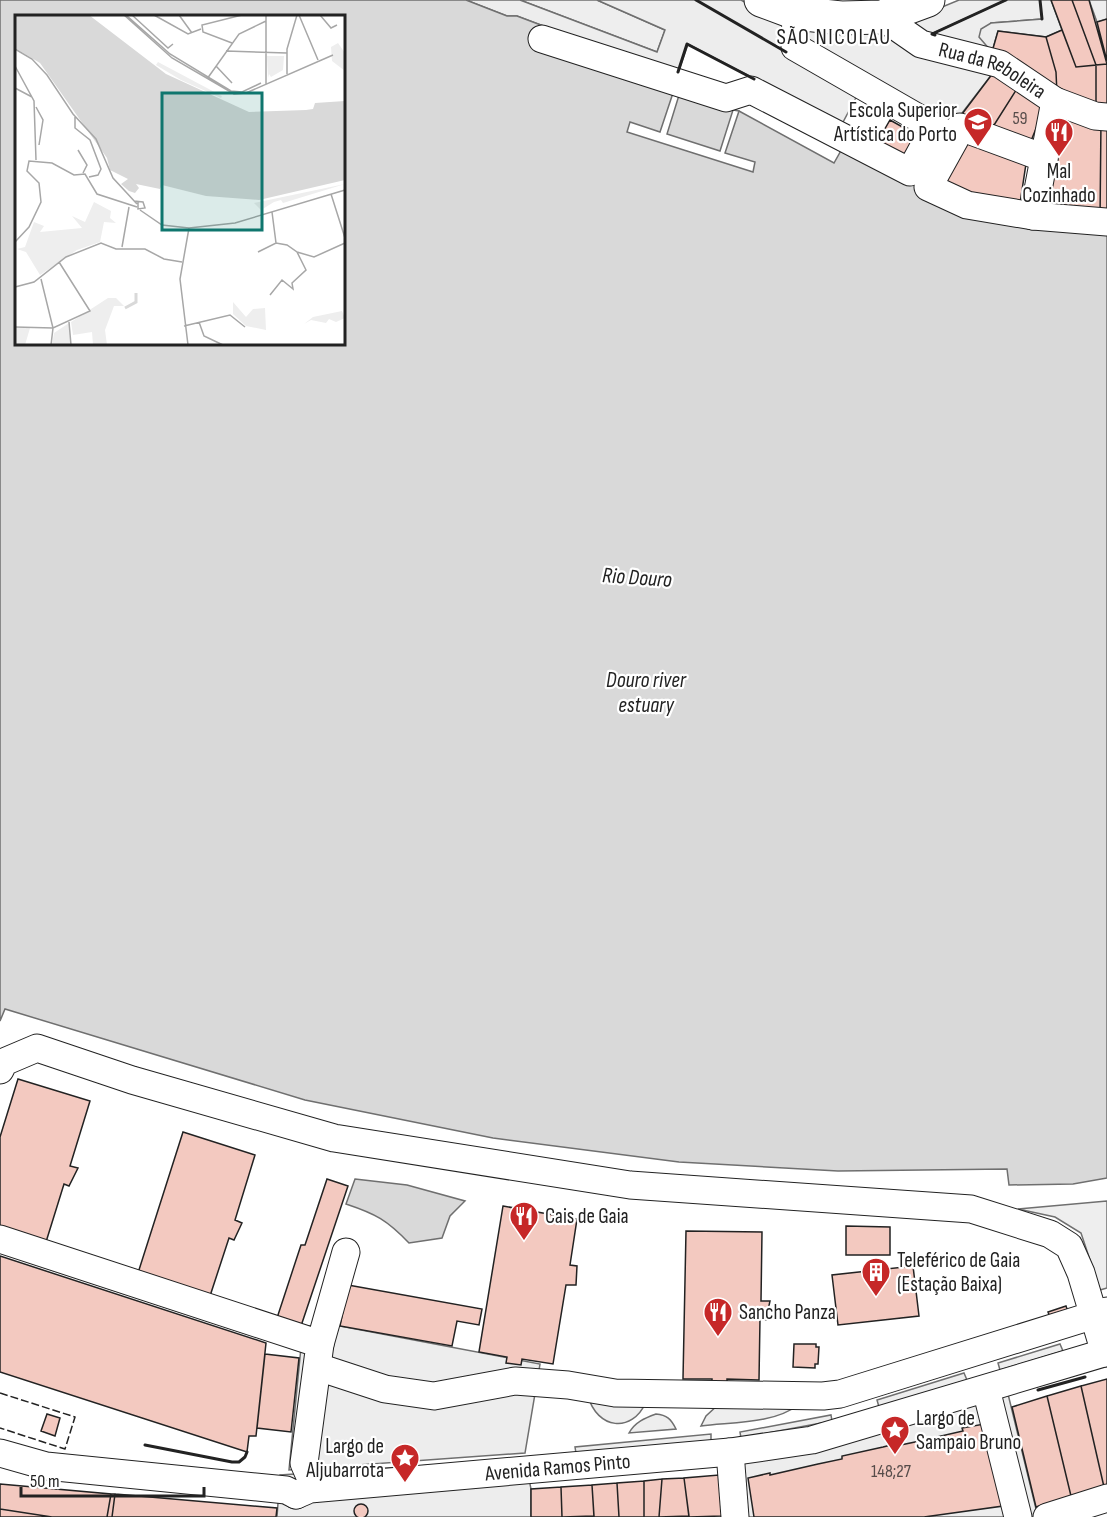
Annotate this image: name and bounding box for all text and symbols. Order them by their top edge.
inset map [15,15,345,345]
district label: SÃO NICOLAU [776,24,892,51]
street label: Rua da Reboleira [936,36,1051,104]
place label: Escola Superior Artística do Porto [833,98,957,147]
school or university icon: Escola Superior Artística do Porto [962,106,994,148]
house number: 59 [1012,108,1028,129]
restaurant icon: Mal Cozinhado [1043,116,1075,158]
place label: Mal Cozinhado [1022,159,1096,208]
water label: Rio Douro [601,562,673,594]
water label: Douro river estuary [606,667,687,719]
restaurant icon: Cais de Gaia [508,1200,540,1242]
place label: Cais de Gaia [545,1204,629,1229]
place label: Teleférico de Gaia (Estação Baixa) [897,1248,1020,1297]
building icon: Teleférico de Gaia (Estação Baixa) [860,1256,892,1298]
restaurant icon: Sancho Panza [702,1296,734,1338]
place label: Sancho Panza [739,1300,836,1325]
place label: Largo de Sampaio Bruno [916,1406,1021,1455]
place icon: Largo de Sampaio Bruno [879,1414,911,1456]
place label: Largo de Aljubarrota [305,1434,384,1483]
place icon: Largo de Aljubarrota [389,1442,421,1484]
street label: Avenida Ramos Pinto [483,1448,632,1486]
scale bar [21,1460,204,1498]
house number: 148;27 [871,1461,912,1482]
text: 50 m [30,1471,60,1492]

